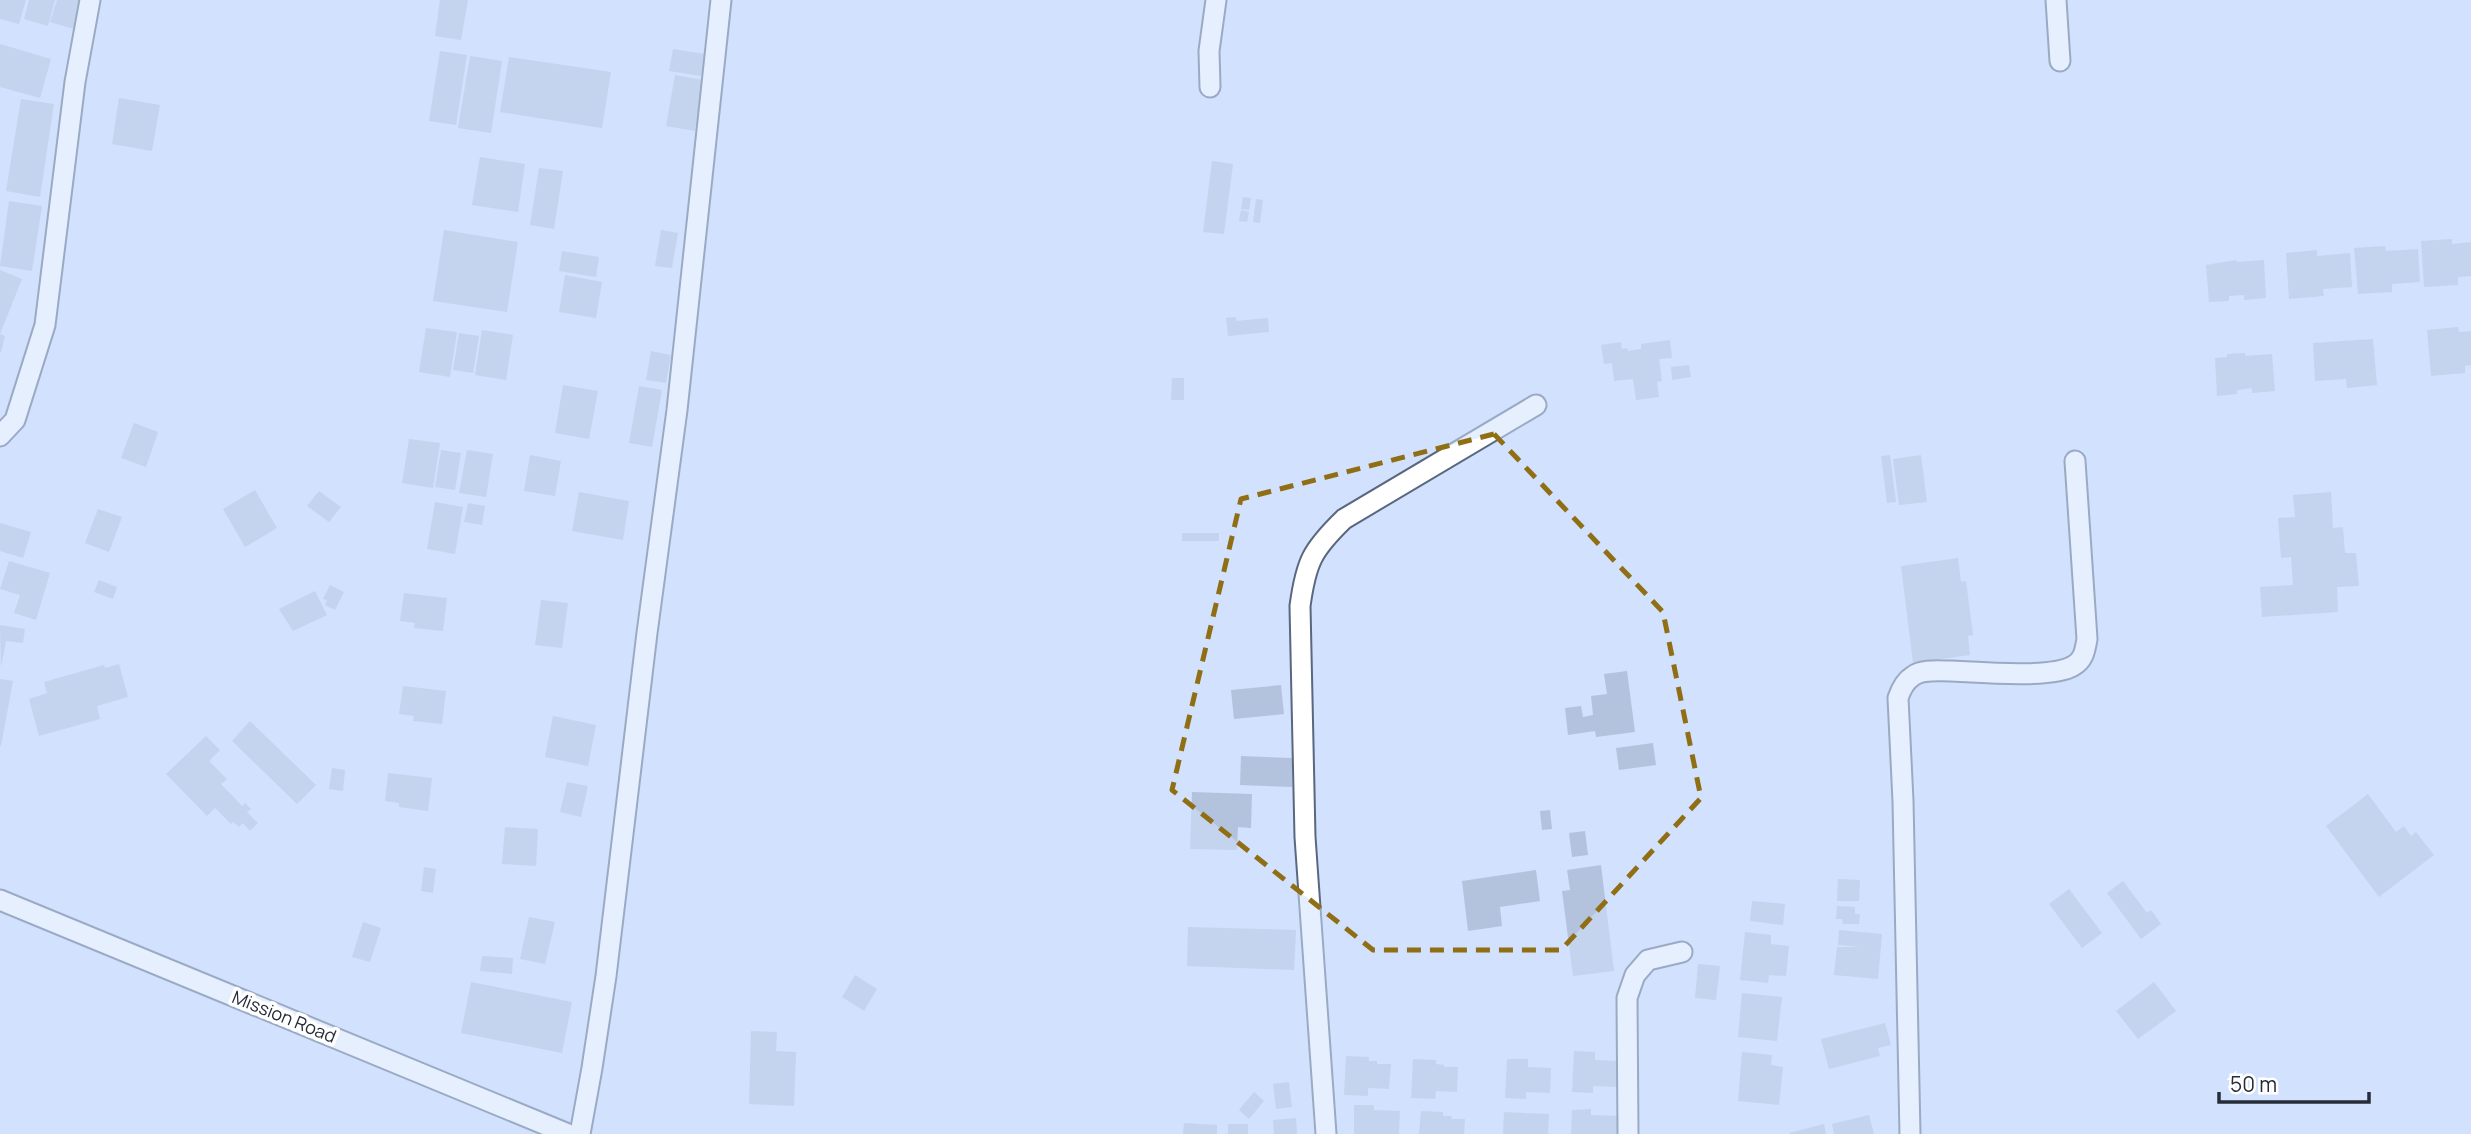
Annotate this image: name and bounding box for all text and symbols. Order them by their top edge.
street label: Mission Road [229,984,340,1048]
scale bar [2219,1060,2370,1104]
text: 50 m [2230,1070,2277,1098]

